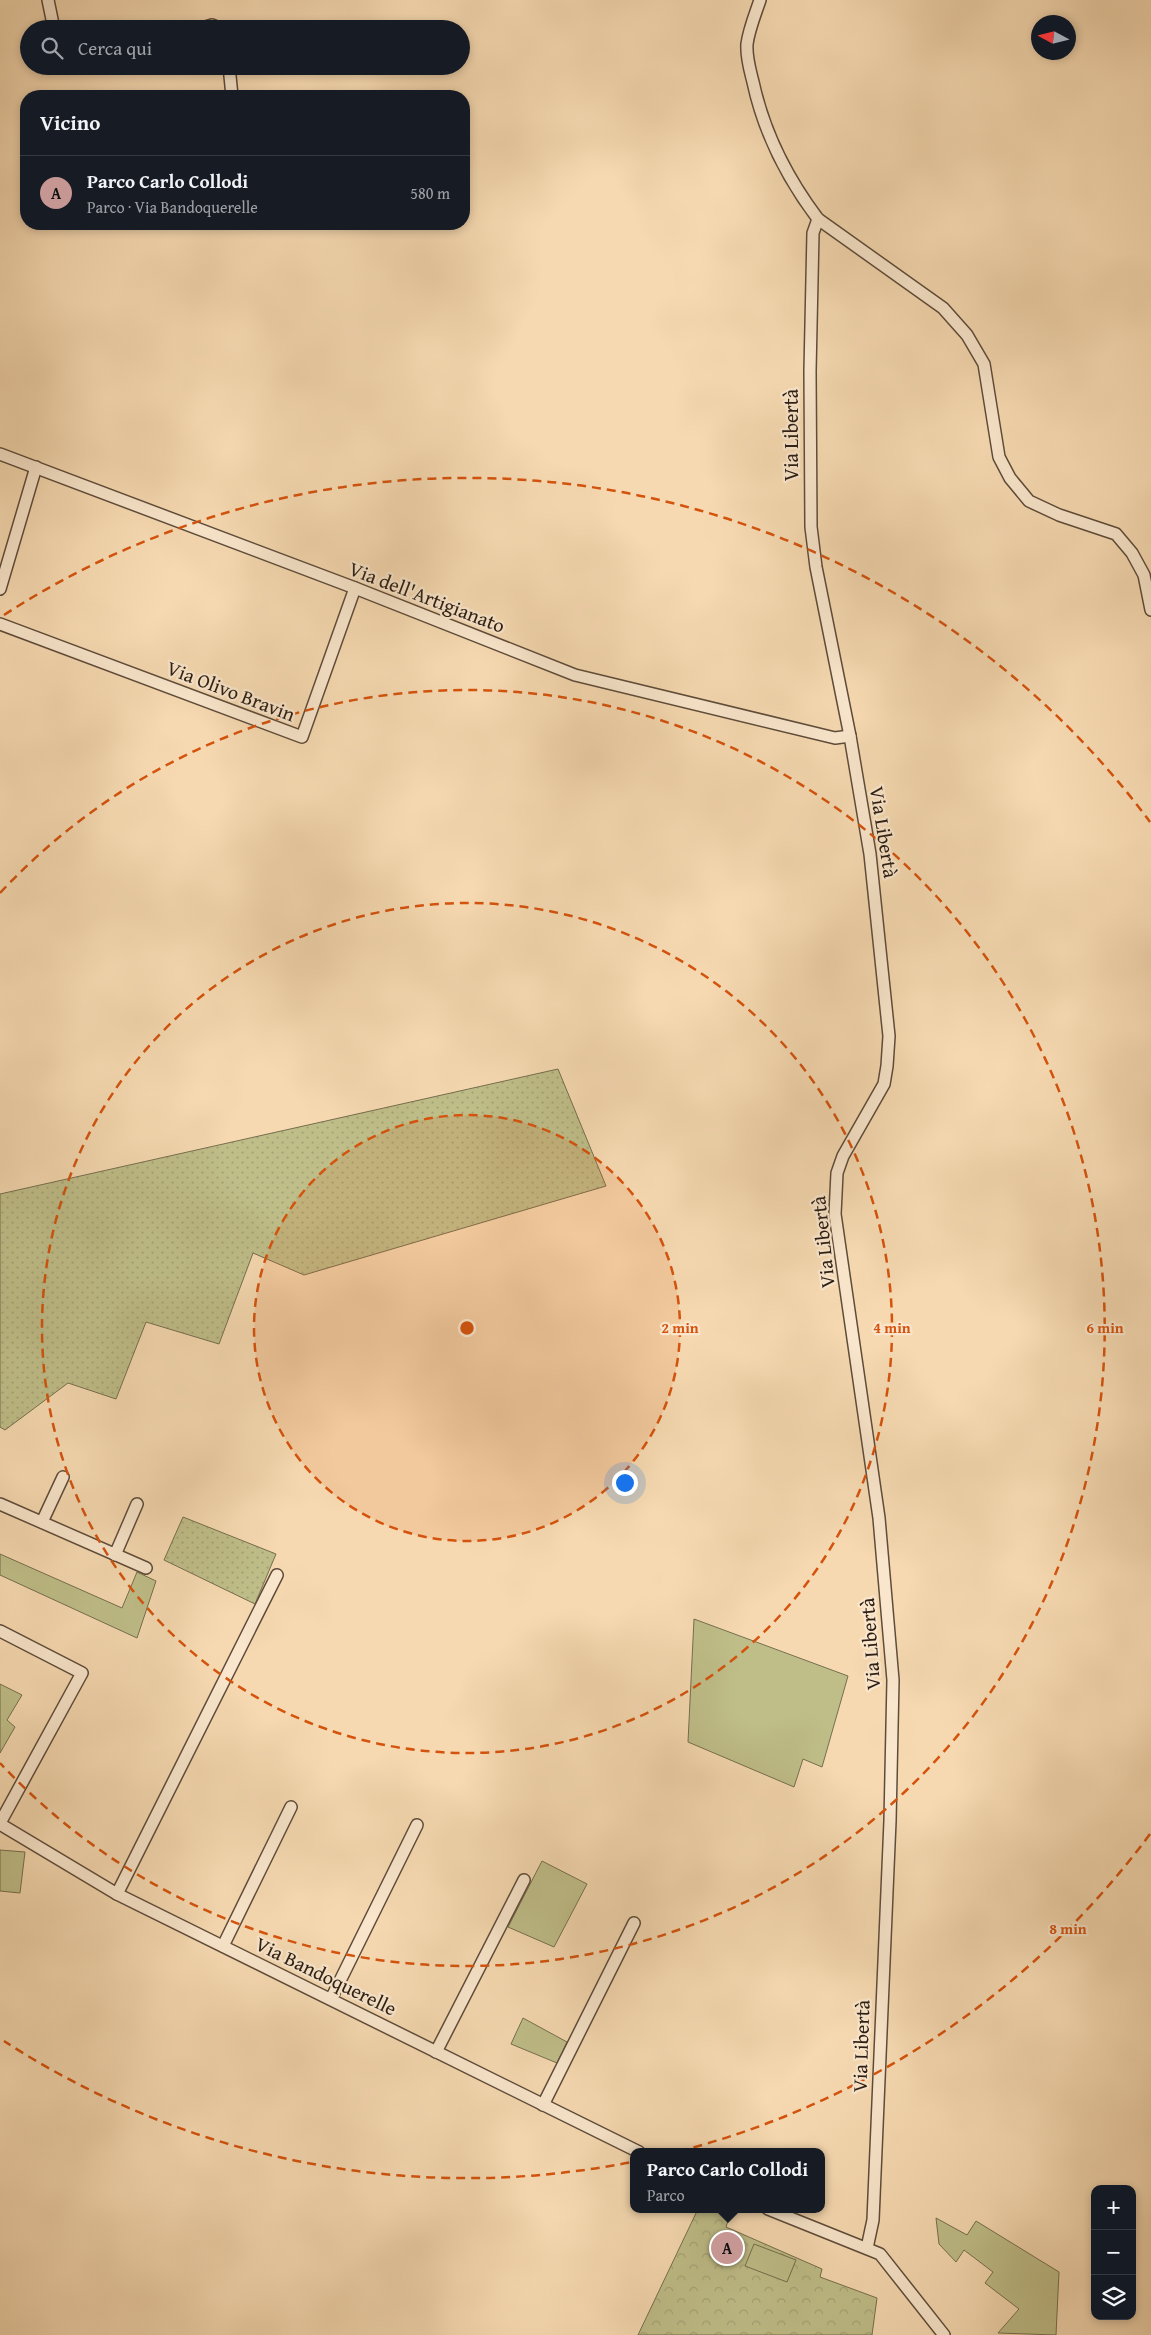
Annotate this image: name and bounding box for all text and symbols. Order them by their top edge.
north arrow [1031,15,1076,60]
search box [20,20,470,75]
icon: search [38,34,66,62]
text: Cerca qui [78,34,152,62]
text: Vicino [40,107,100,138]
text: Parco Carlo Collodi [87,167,248,195]
text: A [51,181,61,205]
text: 580 m [410,181,450,205]
text: Parco · Via Bandoquerelle [87,195,258,219]
street label: Via Libertà [776,388,805,481]
street label: Via dell'Artigianato [345,553,509,640]
street label: Via Olivo Bravin [163,653,300,728]
street label: Via Libertà [863,784,906,880]
street label: Via Libertà [803,1194,842,1290]
text: 2 min [661,1317,699,1338]
text: 4 min [873,1317,911,1338]
text: 6 min [1086,1317,1124,1338]
centre of rings [458,1319,476,1337]
your location [612,1470,638,1496]
street label: Via Libertà [852,1596,887,1691]
text: 8 min [1049,1918,1087,1939]
street label: Via Bandoquerelle [251,1929,402,2022]
street label: Via Libertà [844,1999,877,2093]
popup [630,2148,825,2213]
text: Parco Carlo Collodi [647,2155,808,2183]
text: Parco [647,2183,685,2207]
map controls [1091,2185,1136,2320]
button: + [1091,2185,1136,2230]
pin: A [711,2229,743,2267]
button: − [1091,2230,1136,2275]
button: layers [1091,2275,1136,2320]

